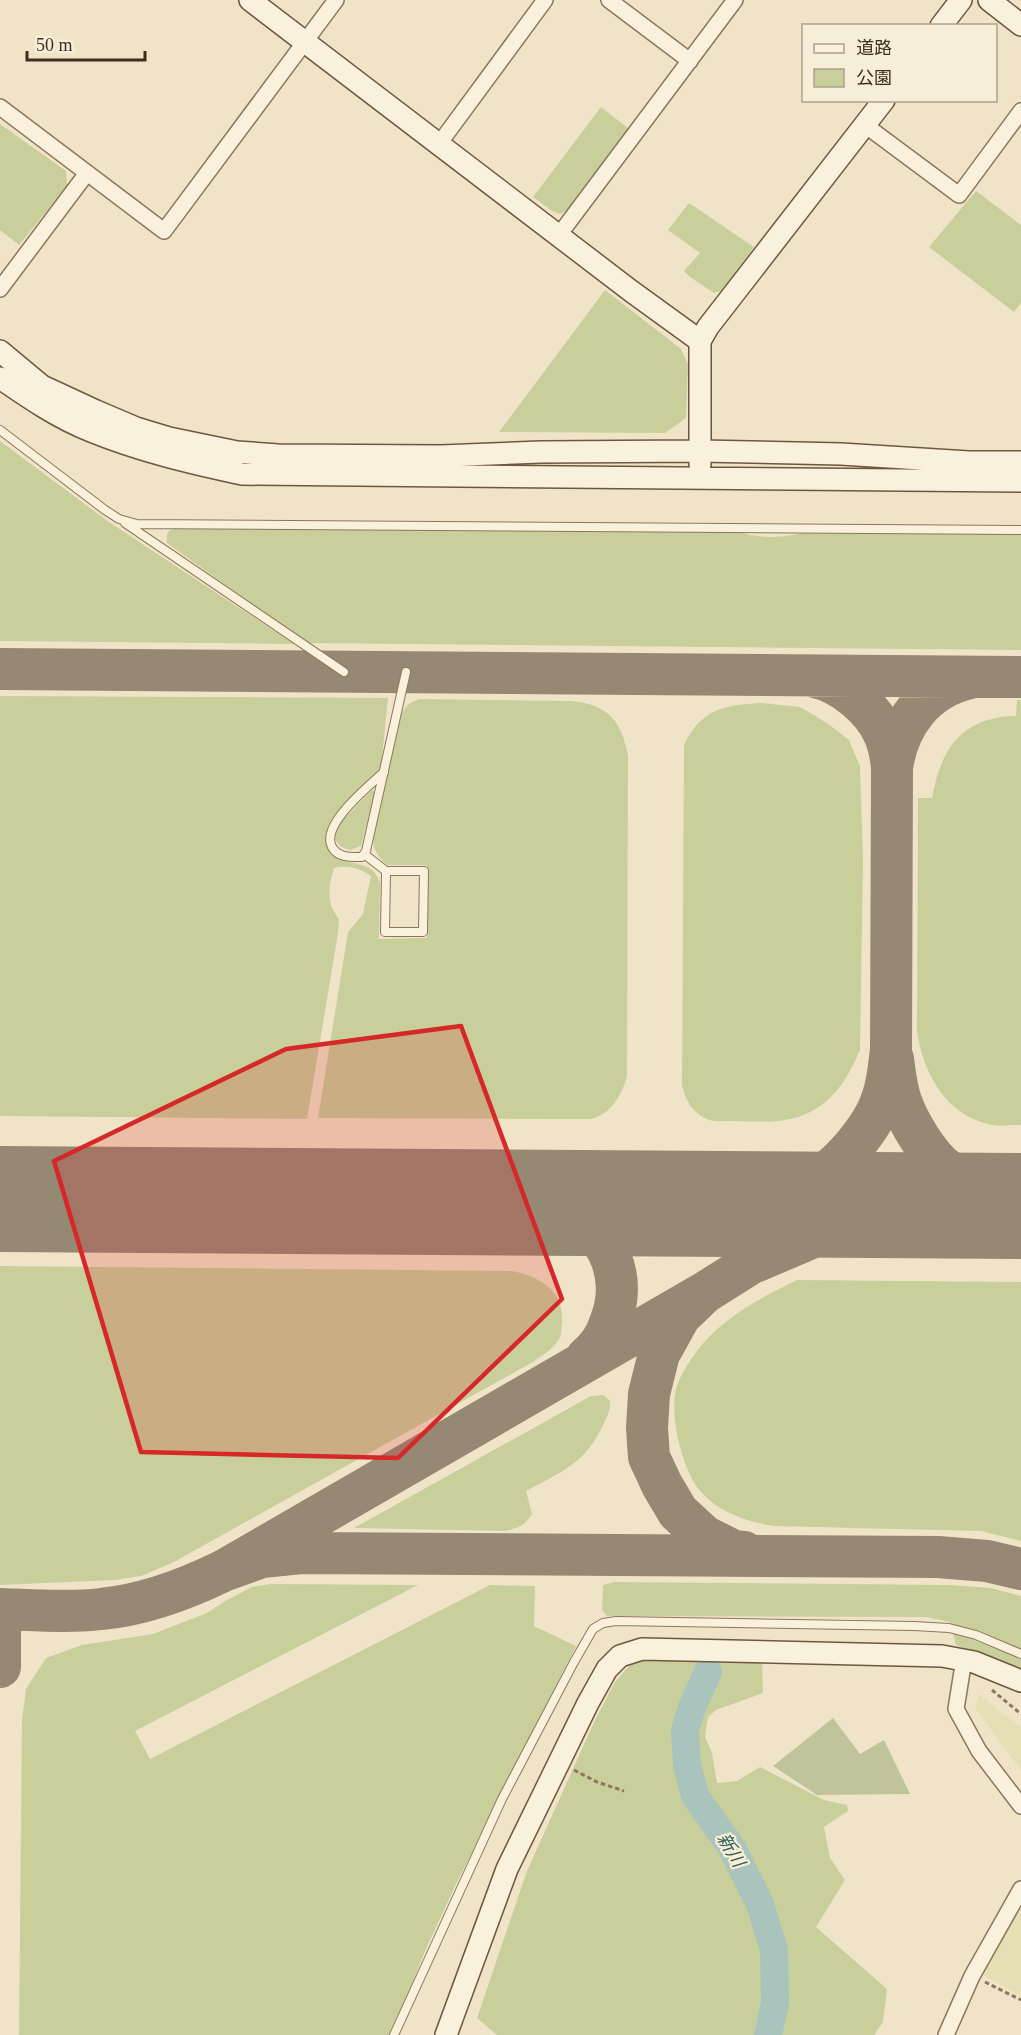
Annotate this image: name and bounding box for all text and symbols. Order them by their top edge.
scale bar [27,24,146,62]
legend [802,24,997,102]
text: 50 m [36,35,73,55]
text: 道路 [856,38,892,58]
text: 公園 [856,68,892,88]
water label: 新川 [713,1829,750,1872]

